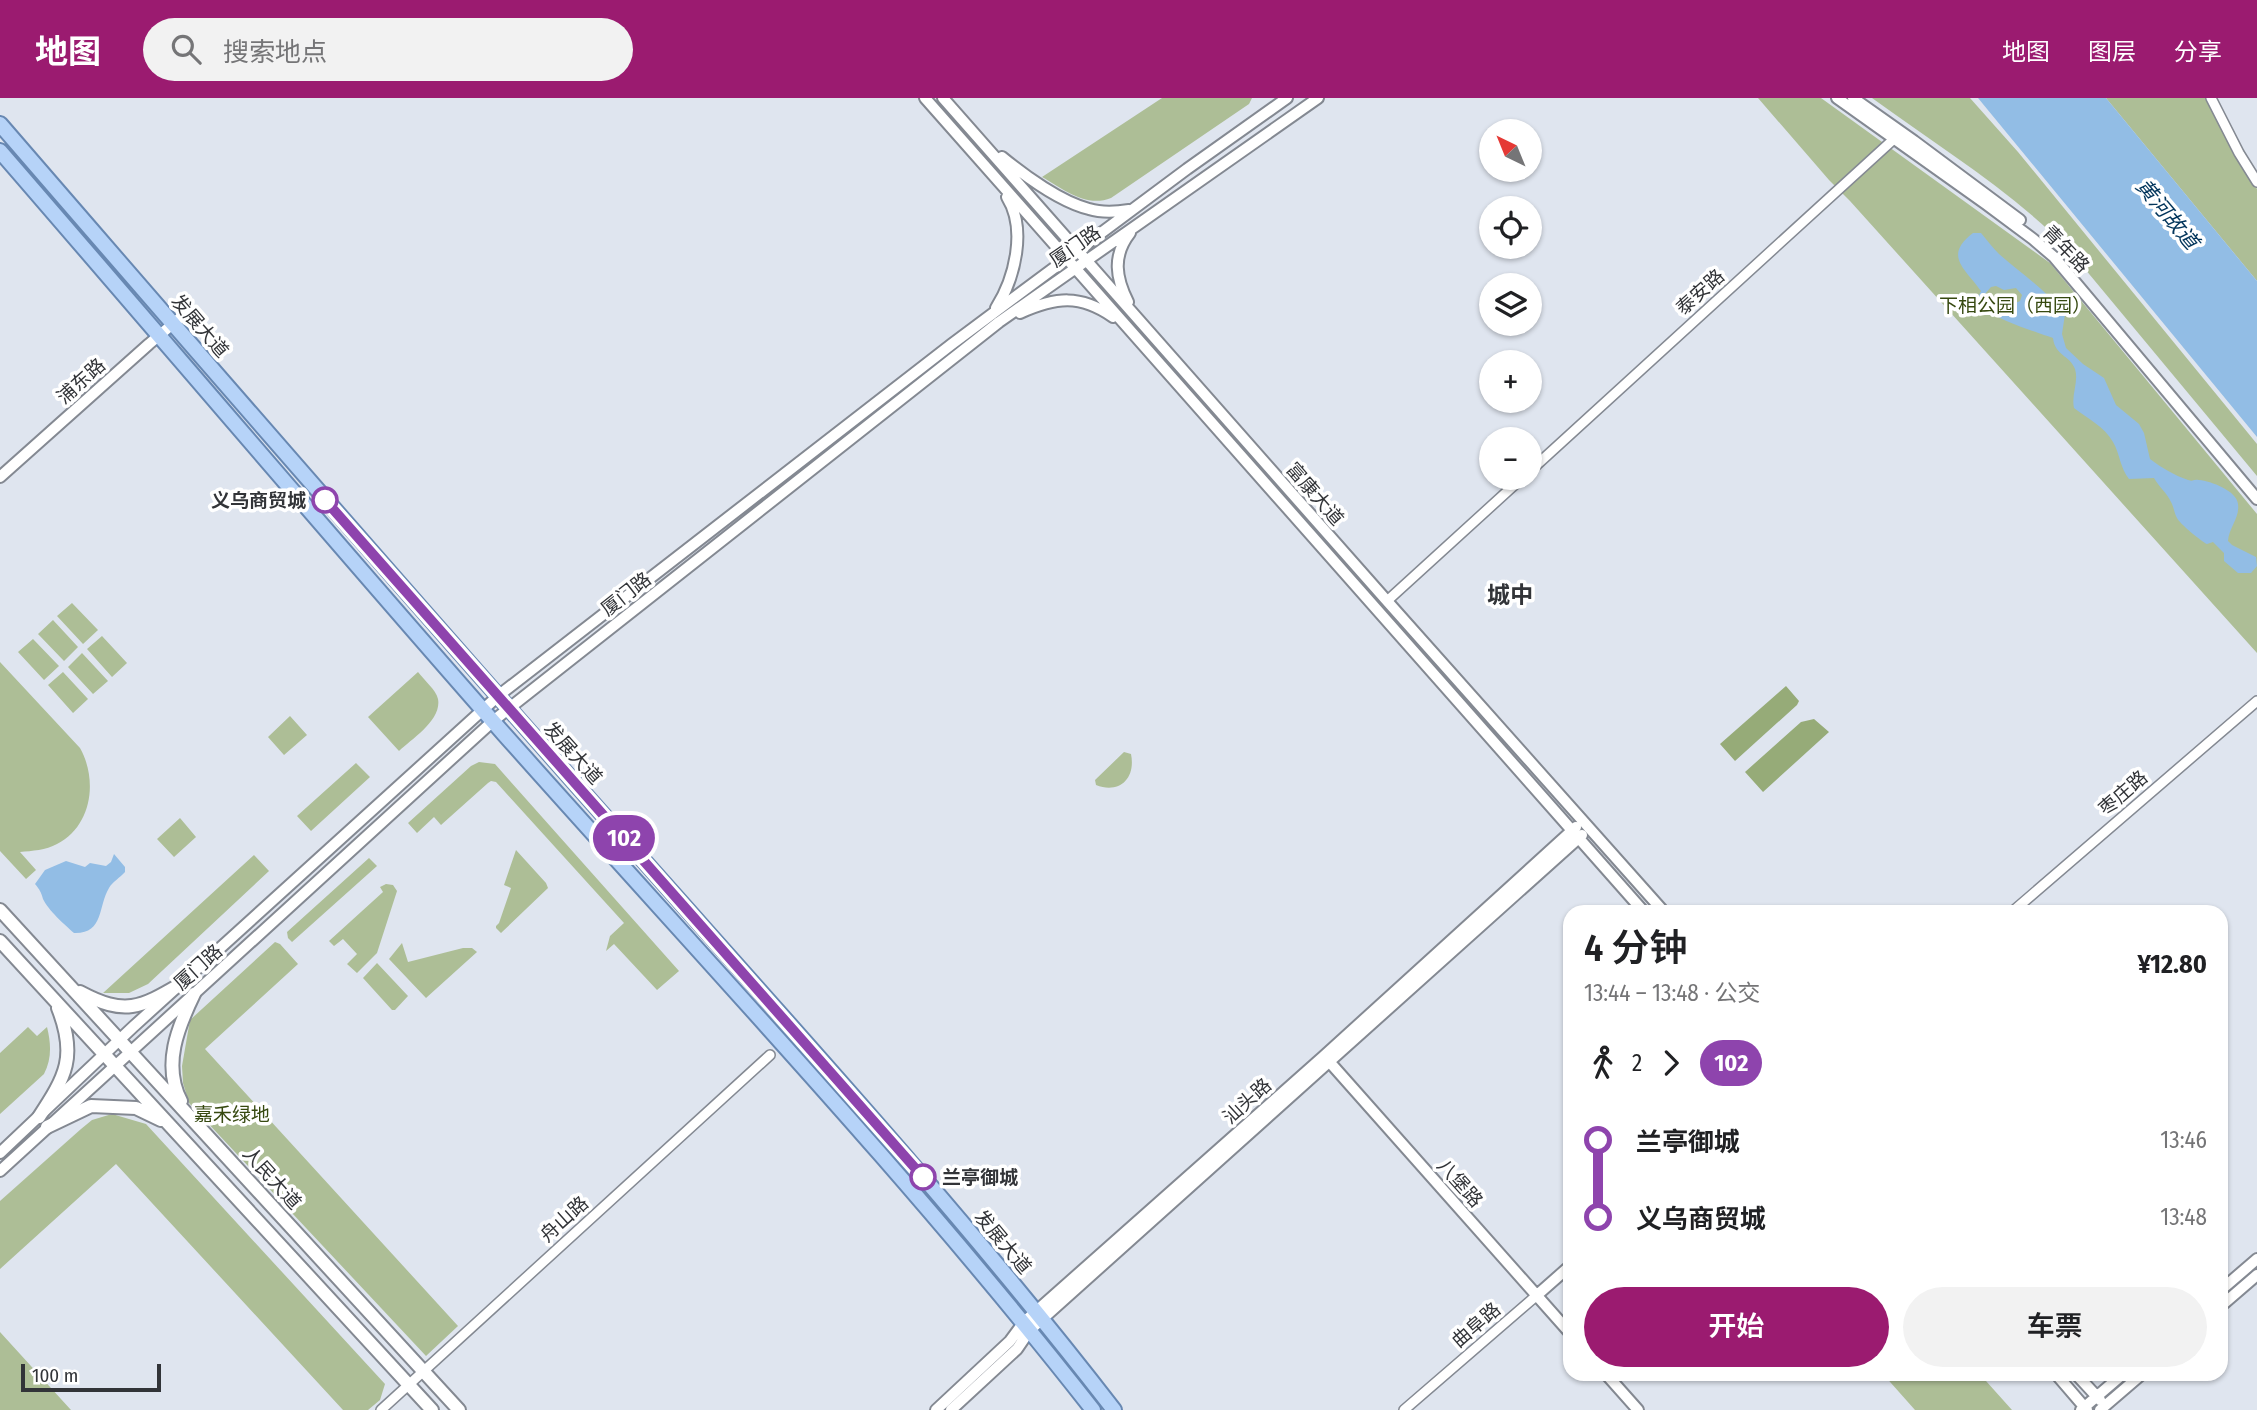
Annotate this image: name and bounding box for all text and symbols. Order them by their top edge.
search box [143,18,633,81]
icon: search [167,30,205,68]
text: 地图 [35,32,101,72]
text: 搜索地点 [223,37,327,68]
text: 地图 [2002,38,2050,66]
text: 图层 [2088,38,2136,66]
text: 分享 [2174,38,2222,66]
north arrow [1479,119,1542,182]
map controls [1479,119,1542,490]
water label: 黄河故道 [2130,173,2206,257]
button: locate [1479,196,1542,259]
street label: 厦门路 [1045,220,1105,272]
street label: 青年路 [2038,221,2094,277]
street label: 泰安路 [1671,264,1729,320]
button: layers [1479,273,1542,336]
street label: 发展大道 [166,290,234,362]
park label: 下相公园（西园） [1939,294,2091,317]
button: + [1479,350,1542,413]
street label: 浦东路 [52,353,110,409]
button: − [1479,427,1542,490]
street label: 富康大道 [1281,458,1349,530]
marker: 义乌商贸城 [312,487,338,513]
place label: 义乌商贸城 [211,489,306,512]
street label: 厦门路 [596,567,656,621]
district label: 城中 [1487,581,1533,609]
street label: 发展大道 [539,717,607,789]
street label: 枣庄路 [2094,766,2152,820]
line badge: 102 [584,815,664,861]
text: 102 [607,824,641,852]
text: 4 分钟 [1584,925,1687,971]
street label: 厦门路 [169,939,227,995]
text: ¥12.80 [2137,949,2207,980]
text: 13:44 – 13:48 · 公交 [1584,979,1761,1007]
icon: walk [1584,1044,1622,1082]
icon: forward [1652,1044,1690,1082]
text: 2 [1632,1049,1642,1077]
text: 102 [1714,1049,1748,1077]
street label: 汕头路 [1218,1073,1276,1129]
park label: 嘉禾绿地 [194,1103,270,1126]
text: 13:46 [2160,1126,2207,1154]
text: 兰亭御城 [1636,1127,1740,1158]
street label: 人民大道 [238,1142,306,1214]
street label: 八堡路 [1432,1154,1488,1212]
marker: 兰亭御城 [910,1164,936,1190]
place label: 兰亭御城 [942,1166,1018,1189]
street label: 舟山路 [535,1191,593,1247]
text: 13:48 [2160,1203,2207,1231]
text: 义乌商贸城 [1636,1204,1766,1235]
street label: 发展大道 [970,1205,1036,1279]
button: 开始 [1584,1287,1889,1367]
button: 车票 [1903,1287,2207,1367]
street label: 曲阜路 [1447,1298,1505,1352]
scale bar [21,1361,161,1393]
text: 100 m [32,1364,78,1387]

